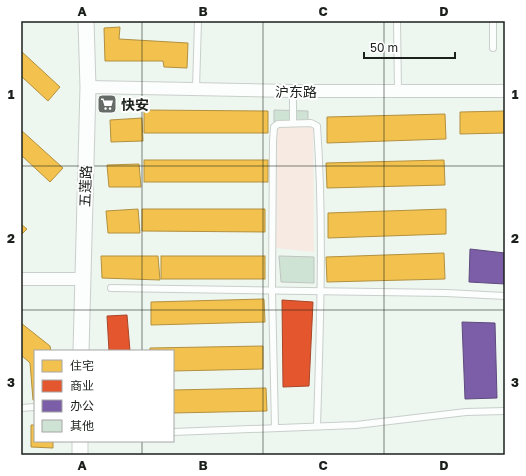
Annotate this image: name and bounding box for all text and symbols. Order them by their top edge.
text: A [77,3,87,19]
text: B [198,3,208,19]
text: C [318,3,328,19]
text: D [439,3,449,19]
scale bar [364,34,455,60]
text: 50 m [370,40,398,55]
street label: 沪东路 [275,83,317,100]
text: 1 [8,86,15,102]
text: 1 [512,86,519,102]
supermarket icon: 快安 [96,93,118,115]
place label: 快安 [121,96,149,113]
street label: 五莲路 [76,165,94,207]
text: 2 [7,230,15,246]
text: 2 [511,230,519,246]
legend [34,350,174,442]
text: 住宅 [70,358,94,373]
text: 3 [7,374,15,390]
text: 3 [511,374,519,390]
text: 商业 [70,378,94,393]
text: 办公 [70,398,94,413]
text: 其他 [70,418,94,433]
text: A [77,457,87,473]
text: B [198,457,208,473]
text: C [318,457,328,473]
text: D [439,457,449,473]

